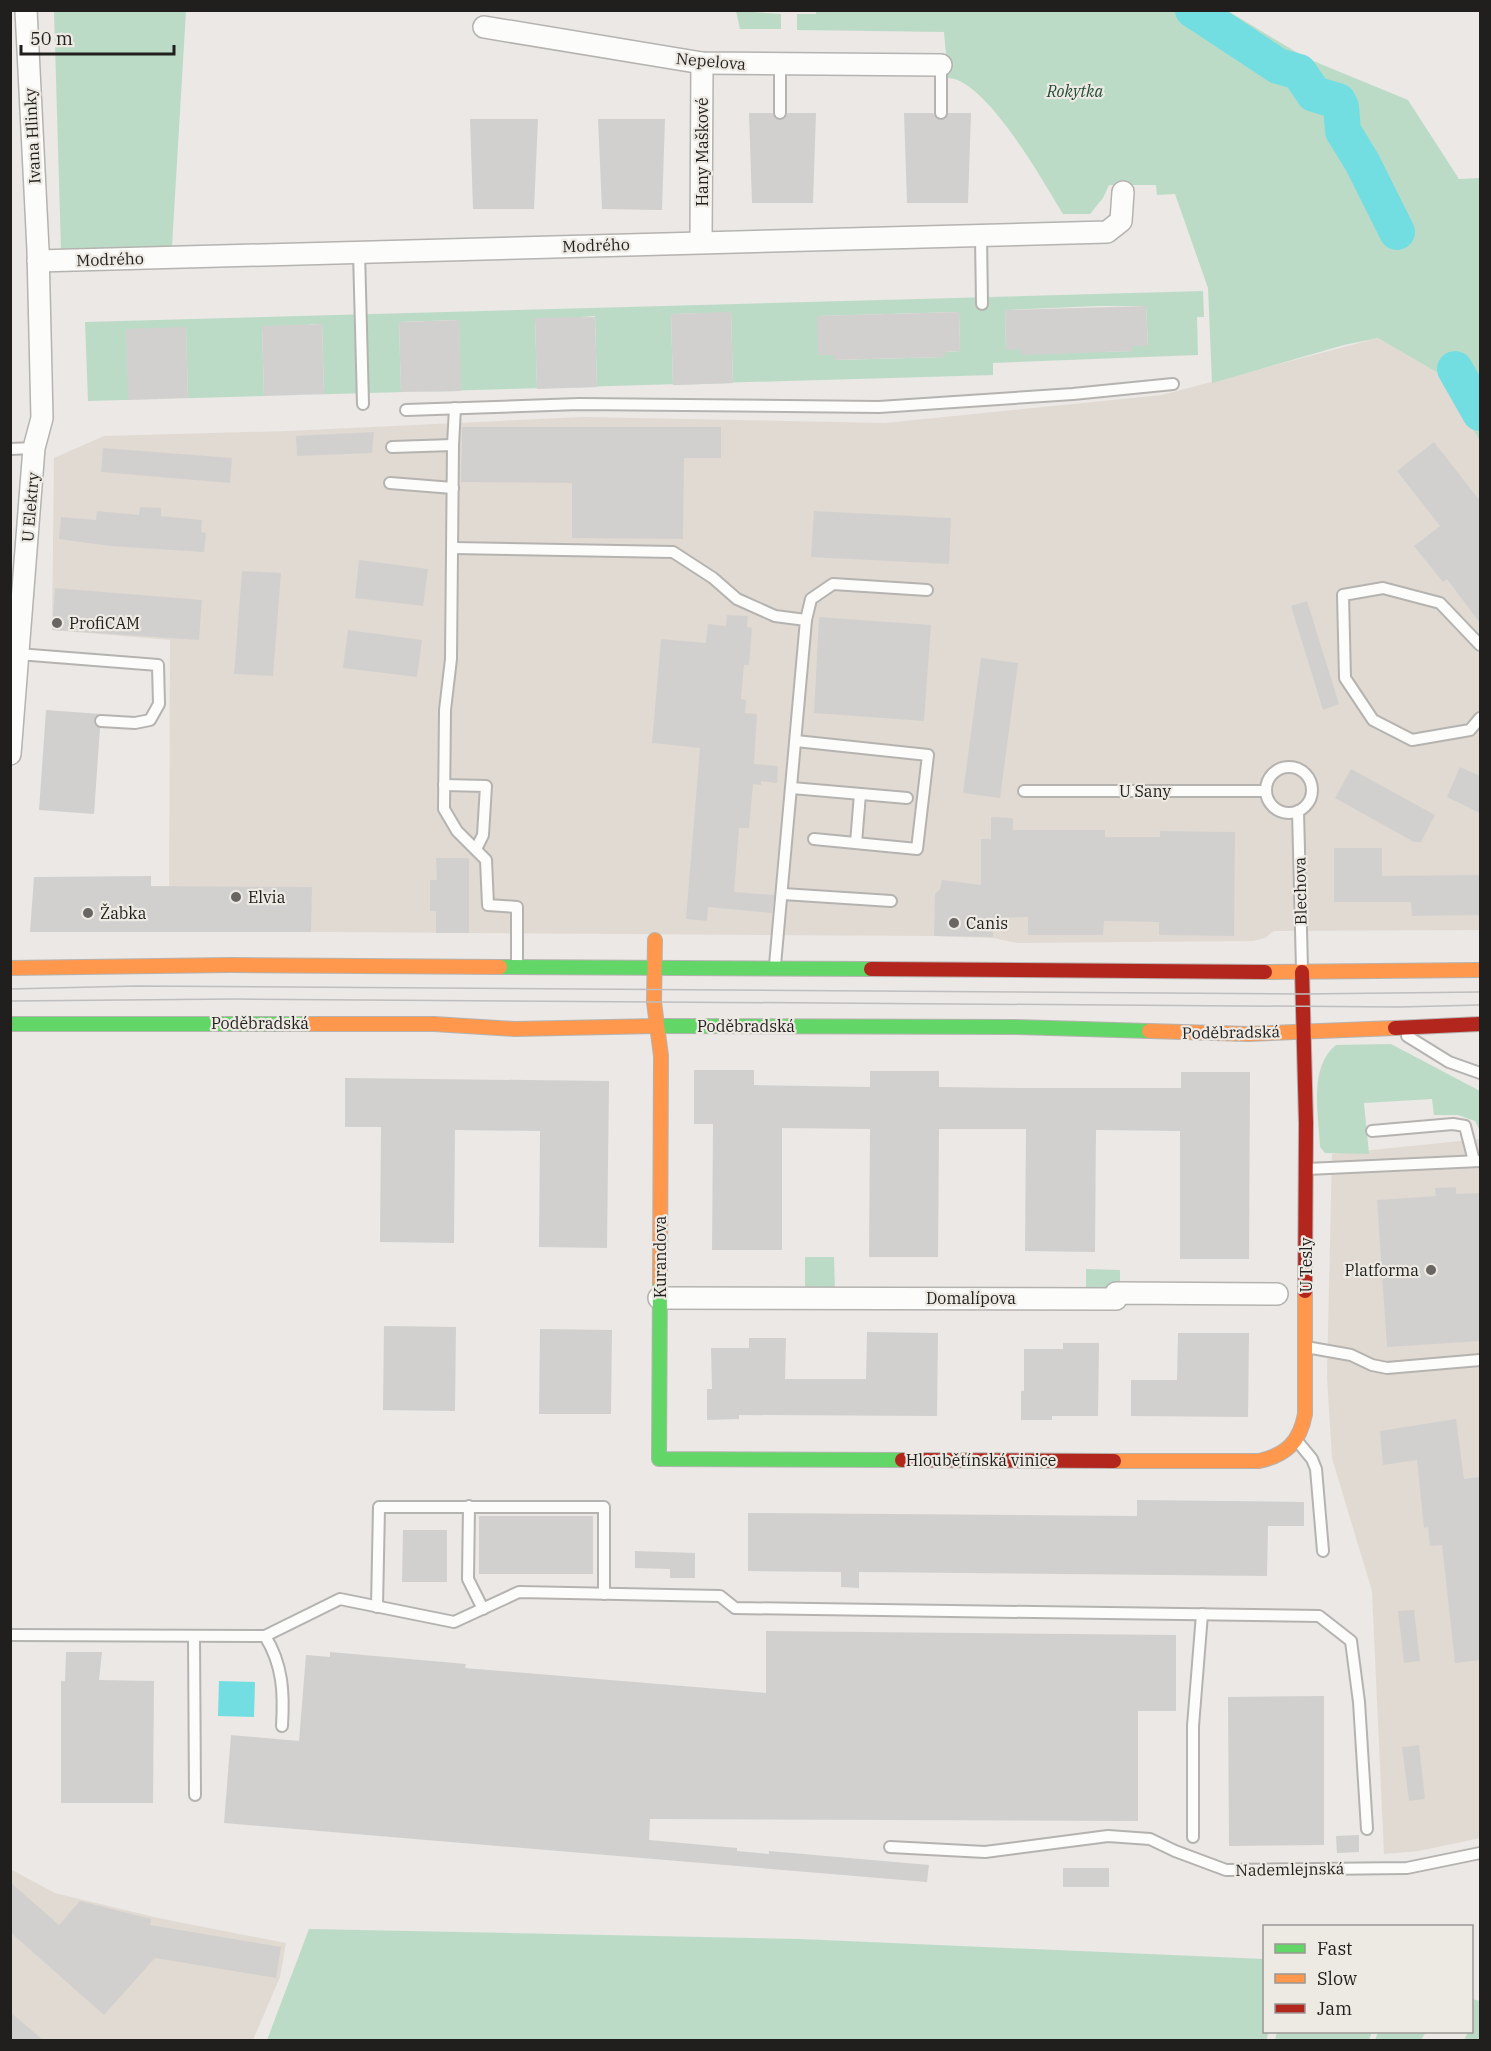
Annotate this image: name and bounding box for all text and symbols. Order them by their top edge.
scale bar [21,18,174,56]
text: 50 m [30,27,73,50]
street label: Nepelova [675,48,747,74]
park label: Rokytka [1046,81,1103,101]
street label: Ivana Hlinky [19,87,44,184]
street label: Hany Maškové [692,97,712,207]
street label: Modrého [562,234,630,256]
street label: Modrého [76,248,144,270]
street label: U Elektry [17,471,43,543]
place label: ProfiCAM [69,613,140,633]
marker: ProfiCAM [50,616,64,630]
street label: U Sany [1119,781,1172,801]
street label: Blechova [1289,856,1311,925]
place label: Elvia [248,887,286,907]
marker: Elvia [229,890,243,904]
place label: Žabka [100,903,147,923]
marker: Žabka [81,906,95,920]
place label: Canis [966,913,1008,933]
marker: Canis [947,916,961,930]
street label: Poděbradská [211,1013,309,1033]
street label: Poděbradská [697,1016,795,1036]
street label: Poděbradská [1182,1021,1281,1043]
street label: Kurandova [650,1215,670,1298]
street label: U Tesly [1296,1237,1316,1292]
place label: Platforma [1345,1260,1419,1280]
marker: Platforma [1424,1263,1438,1277]
street label: Domalípova [926,1288,1016,1308]
street label: Hloubětínská vinice [906,1450,1056,1470]
street label: Nademlejnská [1235,1858,1345,1880]
legend [1263,1925,1473,2033]
text: Fast [1317,1937,1352,1960]
text: Slow [1317,1967,1357,1990]
text: Jam [1317,1997,1352,2020]

